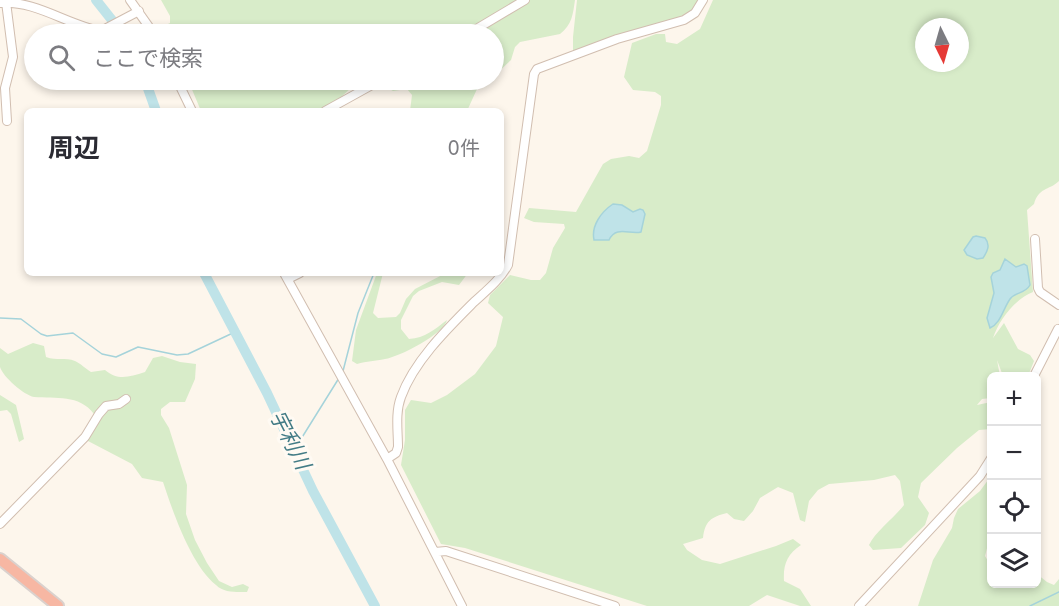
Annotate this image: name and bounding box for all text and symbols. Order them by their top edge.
north arrow [915,18,969,72]
search box [24,24,504,90]
icon: search [45,41,78,74]
text: ここで検索 [93,47,203,74]
text: 周辺 [48,134,100,167]
text: 0件 [447,137,480,163]
map controls [987,372,1041,588]
button: + [987,372,1041,426]
water label: 宇利川 [262,406,316,477]
button: − [987,426,1041,480]
button: locate [987,480,1041,534]
button: layers [987,534,1041,588]

